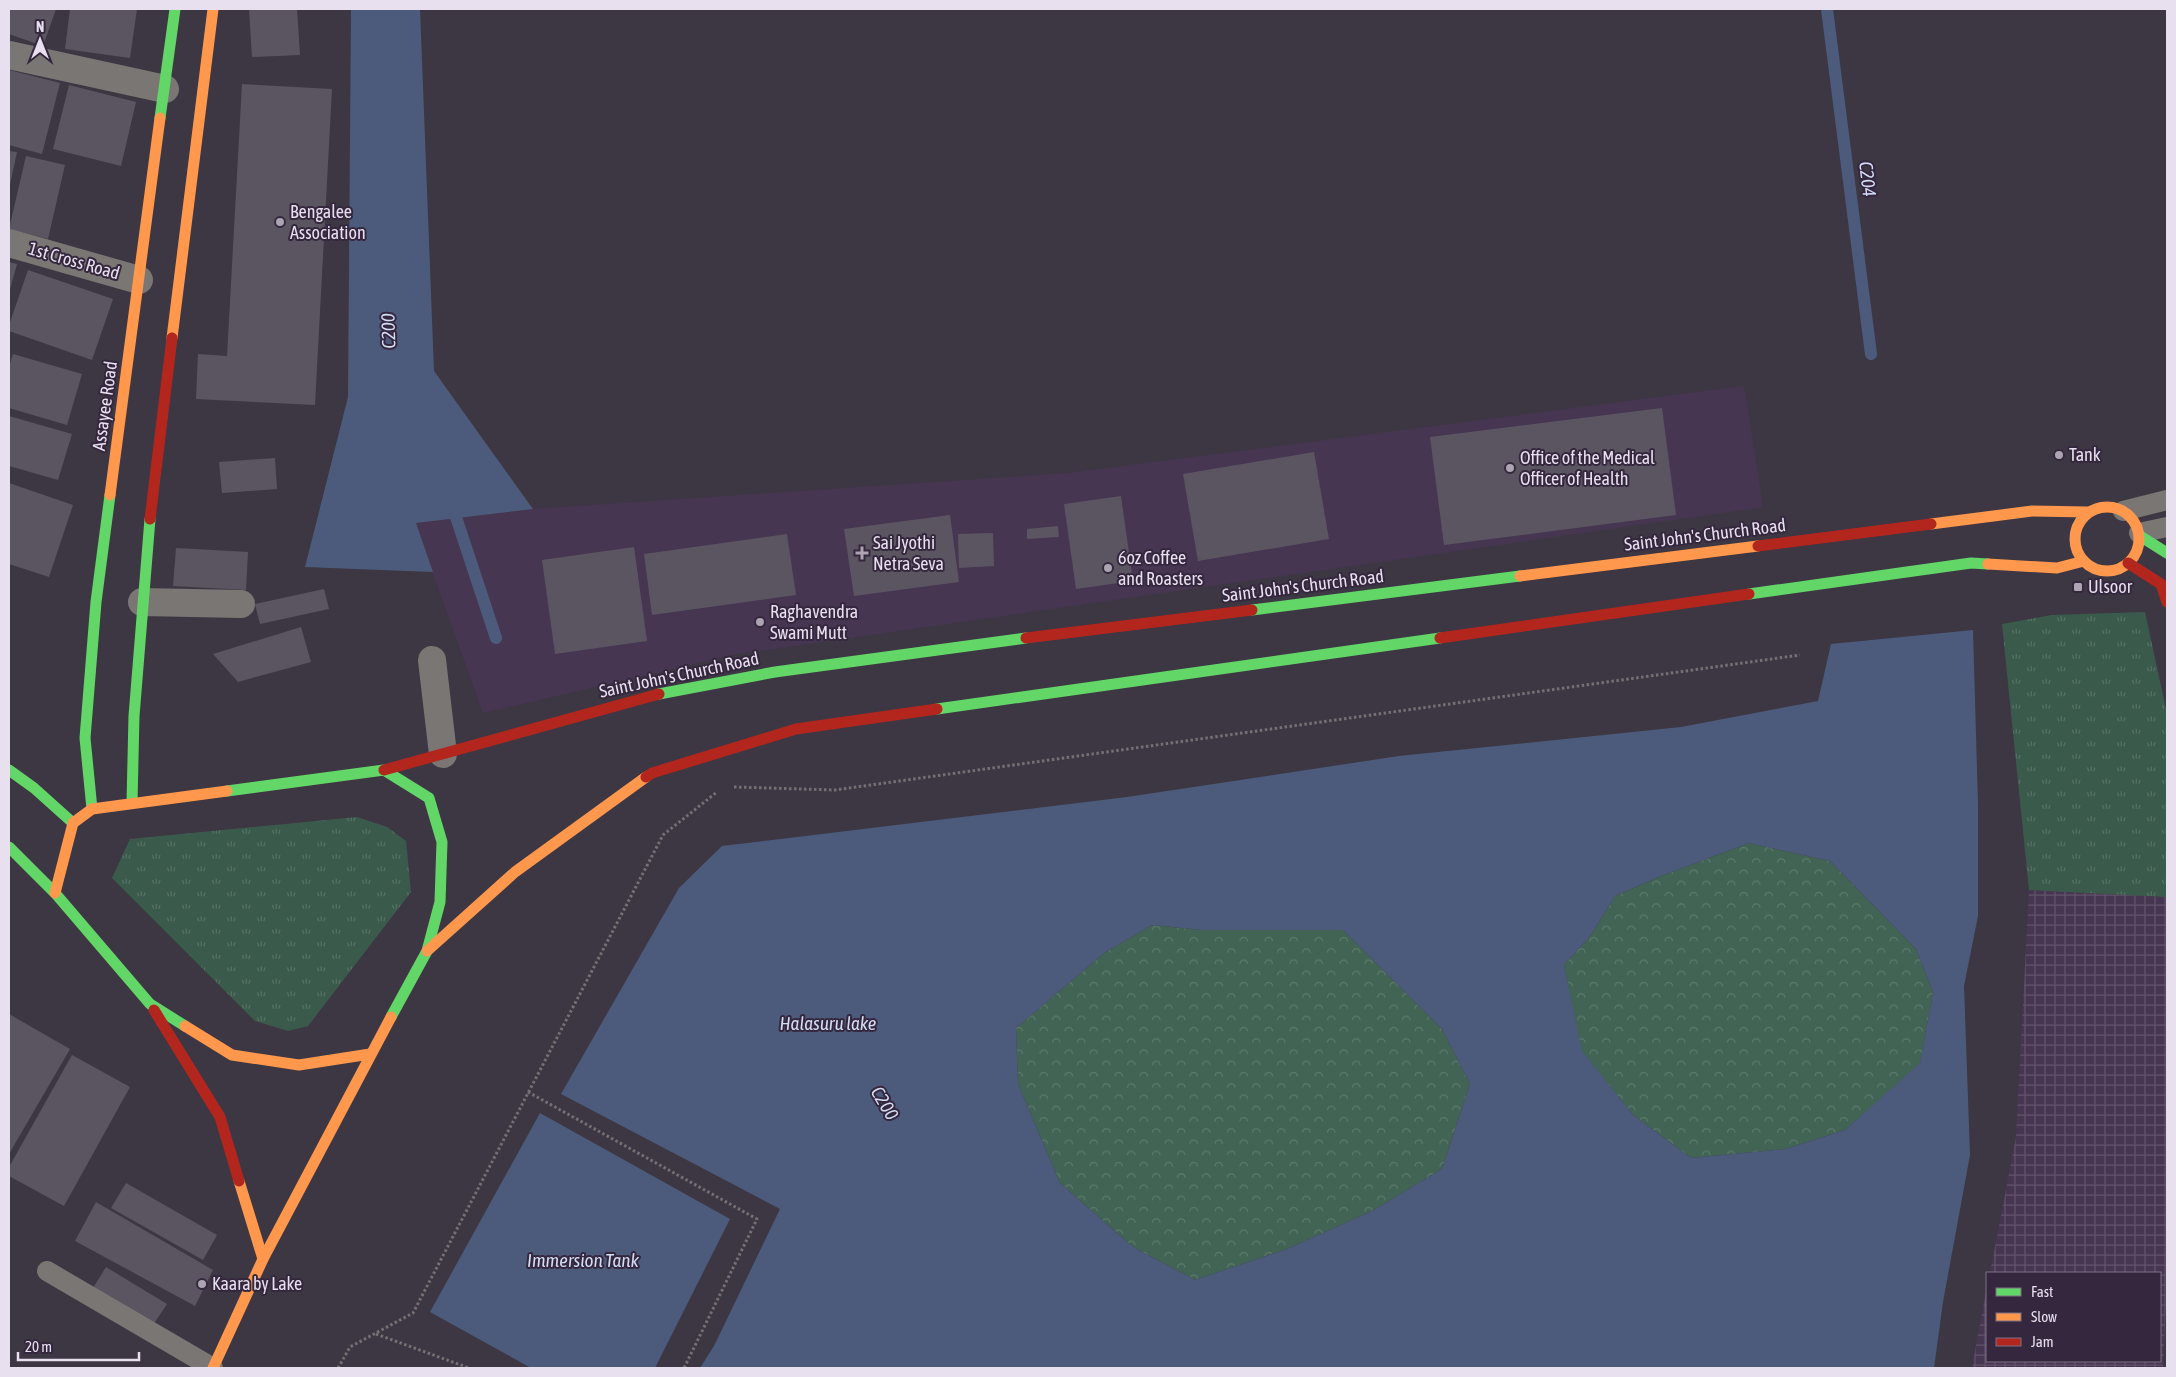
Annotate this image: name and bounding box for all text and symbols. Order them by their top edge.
north arrow [15,15,65,65]
text: N [36,19,44,35]
water label: C204 [1855,160,1881,198]
place label: Bengalee Association [290,201,366,243]
marker: Bengalee Association [274,216,286,228]
street label: 1st Cross Road [26,237,122,284]
water label: C200 [376,313,400,349]
street label: Assayee Road [88,360,121,452]
place label: Tank [2069,444,2101,465]
place label: Office of the Medical Officer of Health [1520,447,1655,489]
marker: Tank [2053,449,2065,461]
marker: Office of the Medical Officer of Health [1504,462,1516,474]
street label: Saint John's Church Road [1623,514,1787,555]
place label: Sai Jyothi Netra Seva [873,532,944,574]
marker: Sai Jyothi Netra Seva [855,546,869,560]
place label: 6oz Coffee and Roasters [1118,547,1203,589]
marker: 6oz Coffee and Roasters [1102,562,1114,574]
street label: Saint John's Church Road [1221,565,1385,606]
place label: Ulsoor [2088,576,2133,597]
marker: Ulsoor [2072,581,2084,593]
place label: Raghavendra Swami Mutt [770,601,858,643]
marker: Raghavendra Swami Mutt [754,616,766,628]
street label: Saint John's Church Road [597,647,761,702]
water label: Halasuru lake [780,1012,876,1034]
water label: C200 [866,1082,904,1124]
water label: Immersion Tank [527,1249,640,1271]
legend [1986,1272,2161,1362]
place label: Kaara by Lake [212,1273,302,1294]
marker: Kaara by Lake [196,1278,208,1290]
text: Fast [2031,1283,2053,1300]
text: Slow [2031,1308,2057,1325]
scale bar [18,1330,139,1362]
text: Jam [2031,1333,2054,1350]
text: 20 m [25,1338,52,1355]

